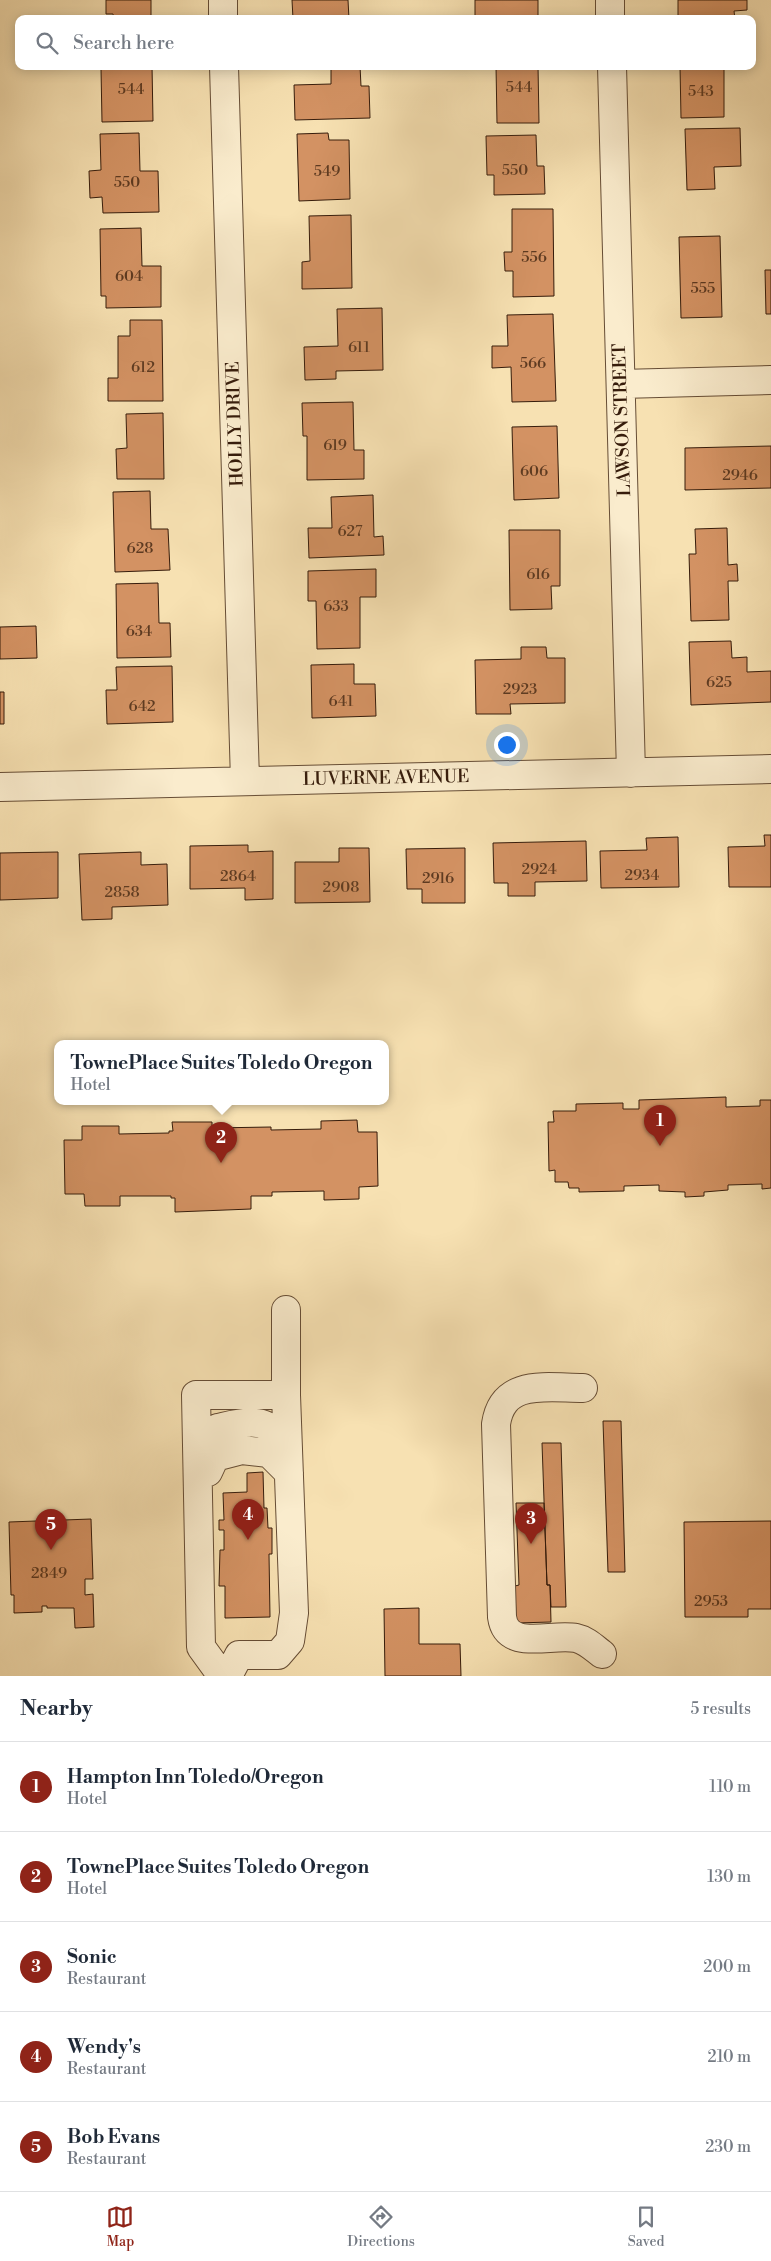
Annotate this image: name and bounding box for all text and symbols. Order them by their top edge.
search box [15,15,756,70]
icon: search [33,29,61,57]
text: Search here [73,31,174,55]
house number: 544 [506,78,532,97]
house number: 544 [118,80,144,99]
house number: 543 [688,82,714,101]
house number: 550 [502,161,528,180]
house number: 549 [314,162,340,181]
house number: 550 [114,173,140,192]
house number: 556 [521,248,547,267]
house number: 604 [115,267,143,286]
house number: 555 [691,279,715,298]
house number: 611 [348,338,371,357]
street label: LAWSON STREET [608,343,636,497]
house number: 566 [520,354,546,373]
house number: 612 [131,358,155,377]
street label: HOLLY DRIVE [221,361,249,487]
house number: 619 [323,436,347,455]
house number: 606 [520,462,548,481]
house number: 2946 [722,466,758,485]
house number: 627 [337,522,363,541]
house number: 628 [127,539,153,558]
house number: 616 [526,565,550,584]
house number: 633 [323,597,349,616]
house number: 634 [126,622,152,641]
house number: 625 [706,673,732,692]
house number: 2923 [503,680,537,699]
house number: 641 [329,692,354,711]
house number: 642 [129,697,155,716]
your location [494,732,520,758]
street label: LUVERNE AVENUE [303,765,469,791]
house number: 2924 [521,860,557,879]
house number: 2934 [624,866,660,885]
house number: 2864 [220,867,256,886]
house number: 2916 [422,869,454,888]
house number: 2908 [323,878,359,897]
house number: 2858 [104,883,140,902]
popup [54,1040,389,1105]
text: TownePlace Suites Toledo Oregon [70,1051,373,1075]
text: Hotel [70,1075,111,1095]
pin: 1 [644,1105,676,1146]
pin: 2 [205,1122,237,1163]
pin: 4 [232,1499,264,1540]
pin: 3 [515,1503,547,1544]
pin: 5 [35,1509,67,1550]
house number: 2849 [31,1564,67,1583]
house number: 2953 [694,1592,728,1611]
text: Nearby [20,1696,93,1722]
text: 5 results [690,1699,751,1719]
text: Hampton Inn Toledo/Oregon [67,1765,324,1789]
text: 1 [32,1777,40,1797]
text: 110 m [709,1777,751,1797]
text: Hotel [67,1789,107,1809]
text: TownePlace Suites Toledo Oregon [67,1855,369,1879]
text: 2 [31,1867,41,1887]
text: 130 m [707,1867,751,1887]
text: Hotel [67,1879,107,1899]
text: Sonic [67,1945,117,1969]
text: 3 [31,1957,41,1977]
text: 200 m [703,1957,751,1977]
text: Restaurant [67,1969,146,1989]
text: Wendy's [67,2035,141,2059]
text: 4 [31,2047,41,2067]
text: 210 m [707,2047,751,2067]
text: Restaurant [67,2059,146,2079]
text: Bob Evans [67,2125,160,2149]
text: 5 [31,2137,41,2157]
text: 230 m [705,2137,751,2157]
text: Restaurant [67,2149,146,2169]
tab: Map [106,2203,134,2251]
tab: Directions [347,2203,415,2251]
tab: Saved [628,2203,665,2251]

